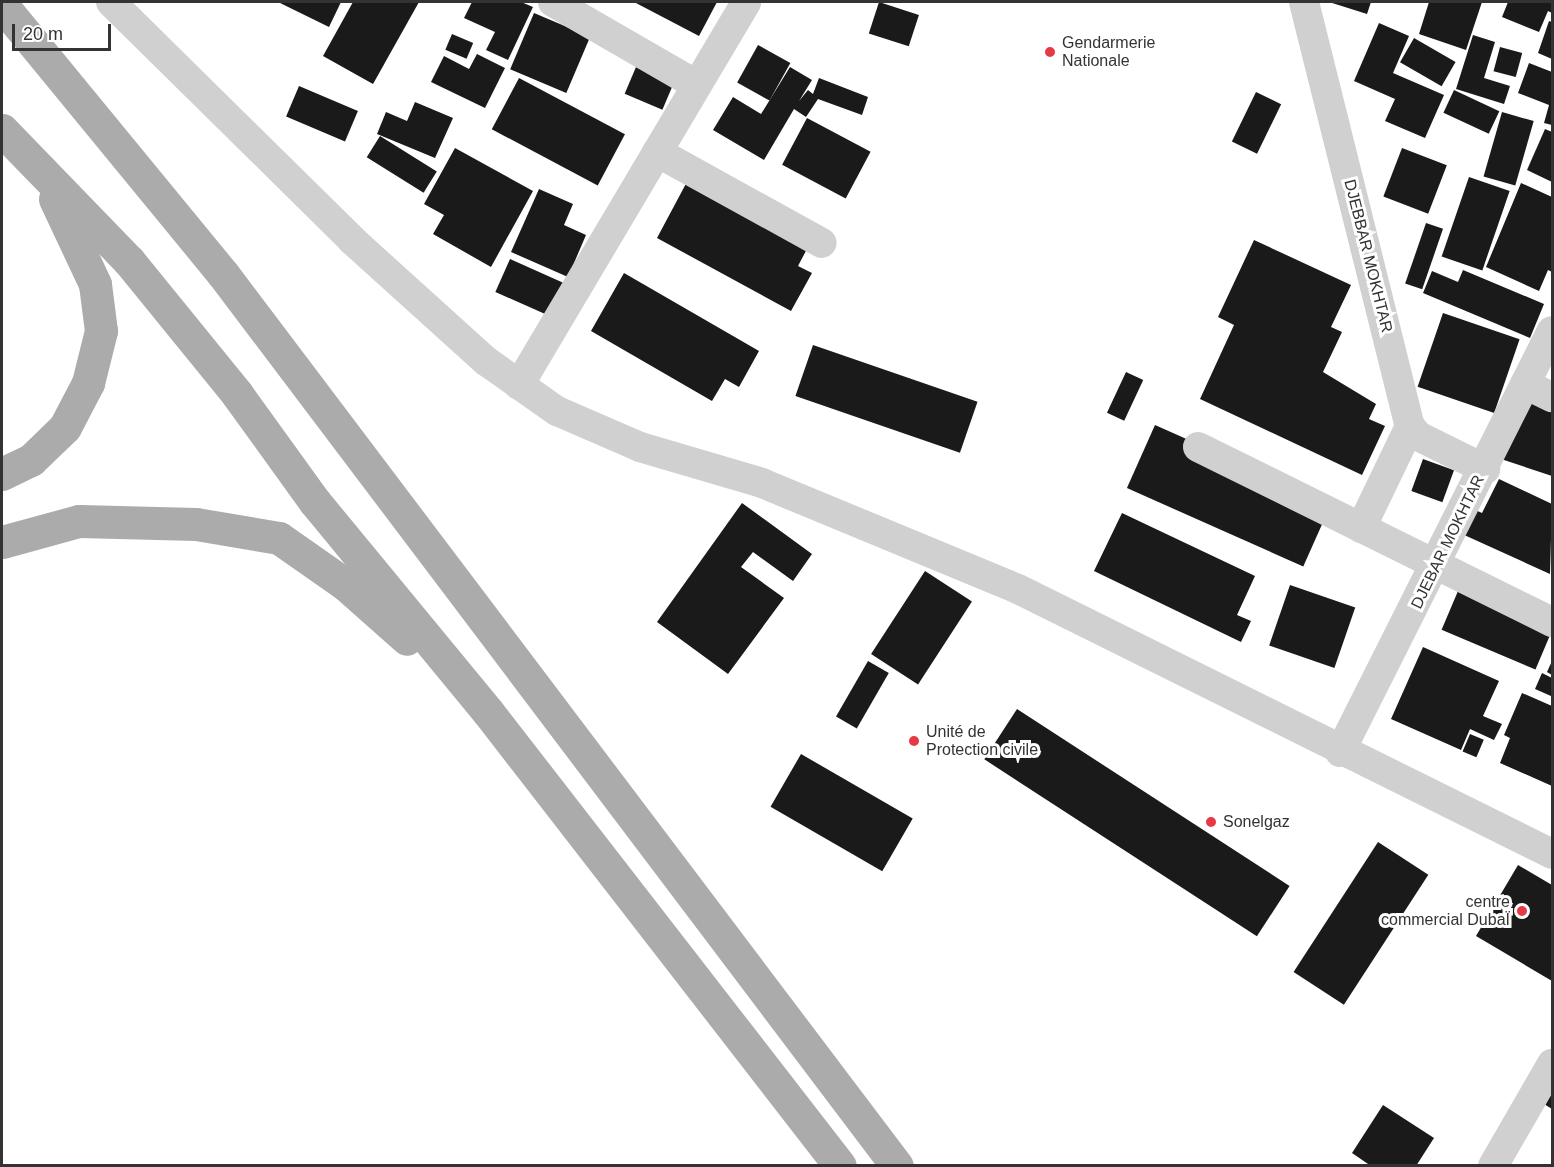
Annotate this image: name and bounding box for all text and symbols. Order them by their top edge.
scale bar [15,12,114,50]
text: 20 m [23,24,63,44]
place label: Gendarmerie Nationale [1062,33,1155,71]
marker: Gendarmerie Nationale [1043,45,1057,59]
street label: DJEBBAR MOKHTAR [1340,177,1396,335]
street label: DJEBAR MOKHTAR [1407,472,1489,612]
place label: Unité de Protection civile [926,722,1038,760]
marker: Unité de Protection civile [907,734,921,748]
place label: Sonelgaz [1223,812,1290,832]
marker: Sonelgaz [1204,815,1218,829]
place label: centre commercial DubaÏ [1381,892,1510,930]
marker: centre commercial DubaÏ [1515,904,1529,918]

